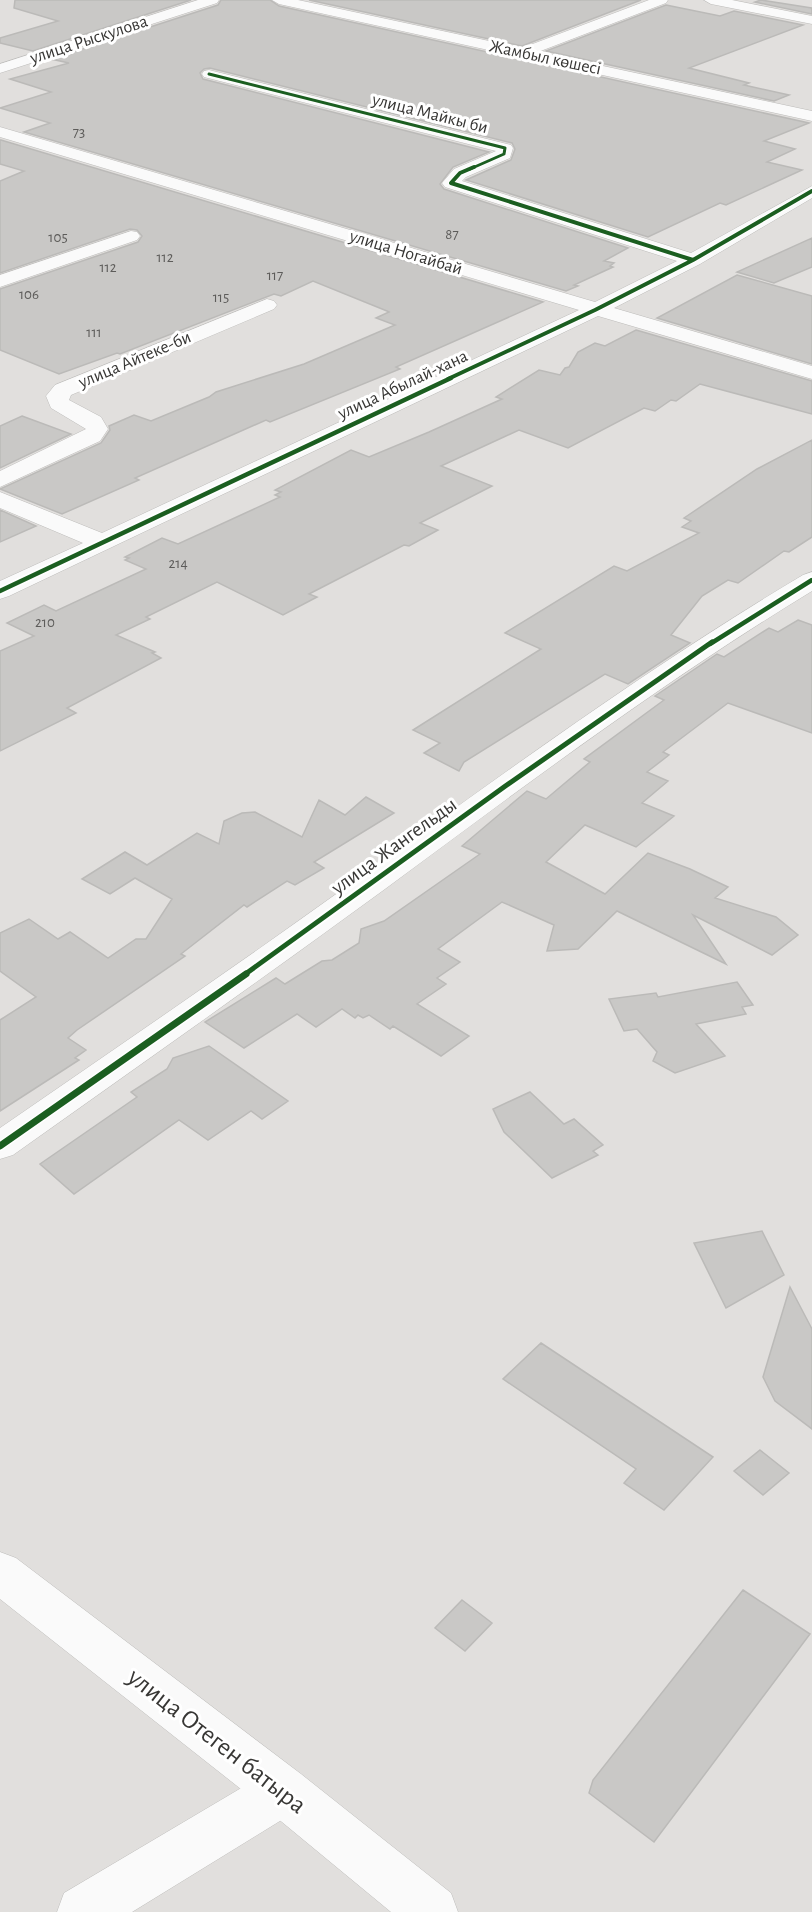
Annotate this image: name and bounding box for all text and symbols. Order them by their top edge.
street label: улица Рыскулова [27,13,150,68]
street label: Жамбыл көшесі [487,36,603,79]
street label: улица Майкы би [369,90,490,137]
house number: 73 [73,125,85,140]
street label: улица Ногайбай [346,226,465,279]
house number: 87 [445,227,459,242]
house number: 105 [48,230,68,245]
house number: 112 [156,250,174,265]
house number: 112 [99,260,117,275]
house number: 117 [267,268,283,283]
house number: 106 [19,287,39,302]
house number: 115 [213,290,229,305]
house number: 111 [86,325,102,340]
street label: улица Айтеке-би [75,327,194,392]
street label: улица Абылай-хана [334,346,471,423]
house number: 214 [168,556,188,571]
house number: 210 [35,615,55,630]
street label: улица Жангельды [327,794,461,899]
street label: улица Отеген батыра [122,1663,311,1819]

